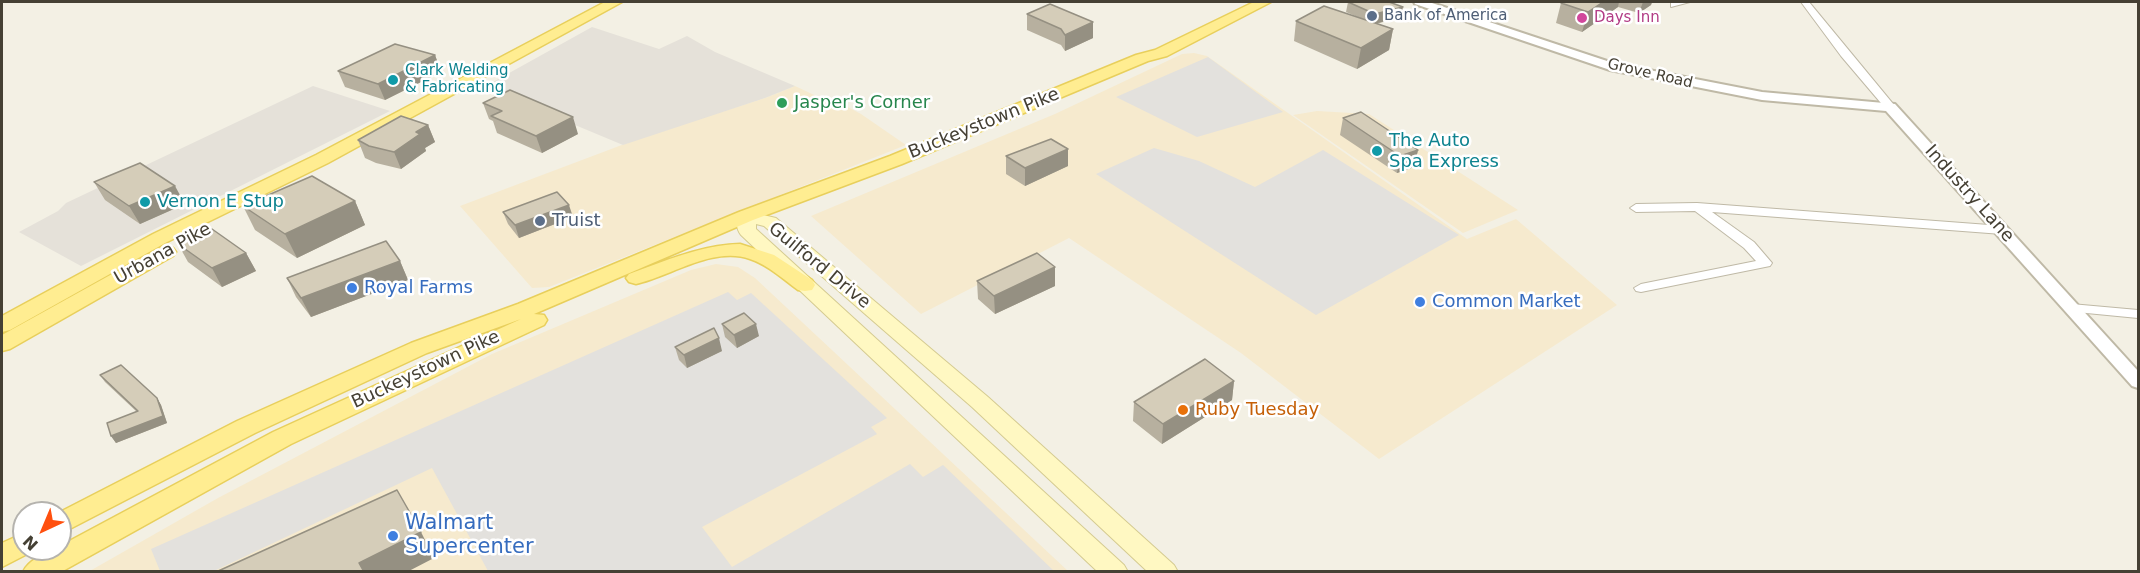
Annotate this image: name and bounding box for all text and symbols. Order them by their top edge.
place label: Bank of America [1384,7,1508,25]
marker: Bank of America [1365,9,1379,23]
place label: Days Inn [1594,9,1660,27]
marker: Days Inn [1575,11,1589,25]
street label: Grove Road [1606,55,1694,93]
place label: Clark Welding & Fabricating [405,62,509,97]
marker: Clark Welding & Fabricating [386,73,400,87]
street label: Buckeystown Pike [905,84,1063,164]
place label: Jasper's Corner [794,92,930,114]
marker: Jasper's Corner [775,96,789,110]
place label: The Auto Spa Express [1389,130,1499,172]
street label: Industry Lane [1920,141,2018,247]
marker: The Auto Spa Express [1370,144,1384,158]
place label: Vernon E Stup [157,191,284,213]
marker: Vernon E Stup [138,195,152,209]
place label: Truist [552,210,601,232]
marker: Truist [533,214,547,228]
street label: Urbana Pike [111,218,215,290]
street label: Guilford Drive [764,218,874,314]
place label: Royal Farms [364,277,473,299]
marker: Royal Farms [345,281,359,295]
place label: Common Market [1432,291,1581,313]
marker: Common Market [1413,295,1427,309]
street label: Buckeystown Pike [349,326,503,414]
place label: Ruby Tuesday [1195,399,1319,421]
marker: Ruby Tuesday [1176,403,1190,417]
north arrow [12,501,72,561]
place label: Walmart Supercenter [405,511,534,561]
marker: Walmart Supercenter [386,529,400,543]
text: N [19,531,42,554]

